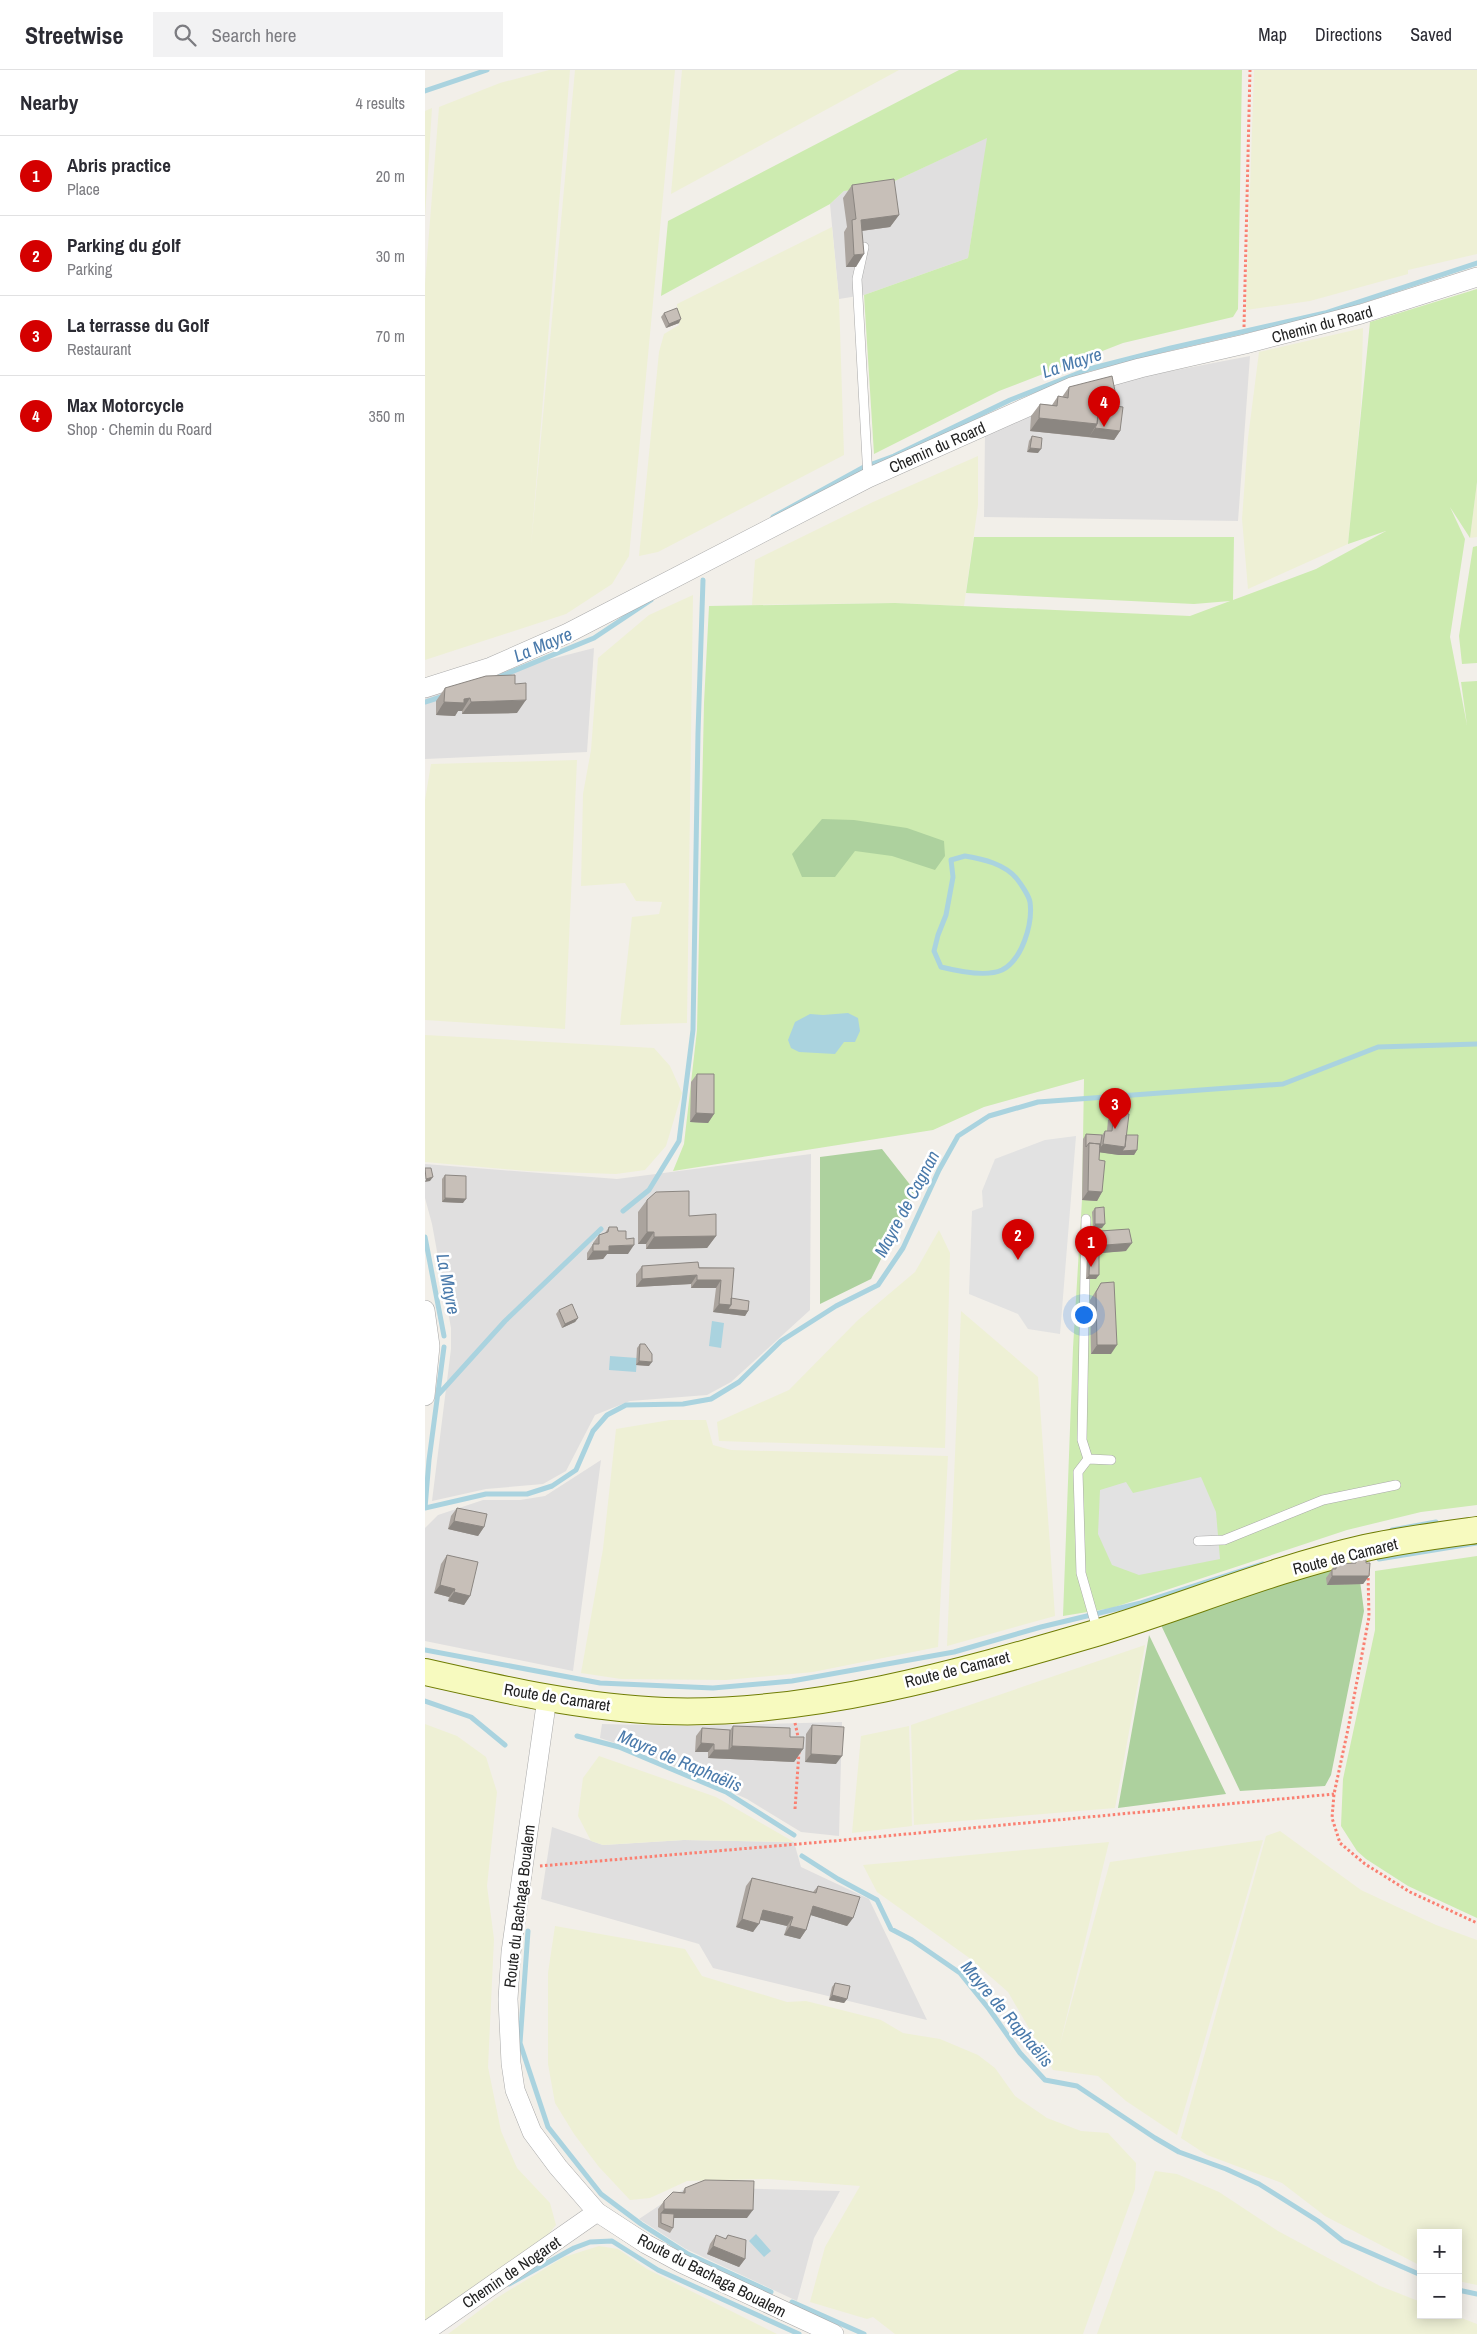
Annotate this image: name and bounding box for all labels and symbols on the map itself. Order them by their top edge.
street label: Chemin du Roard [1269,300,1375,348]
water label: La Mayre [1039,341,1105,384]
pin: 4 [1088,386,1120,427]
street label: Chemin du Roard [885,416,989,478]
water label: La Mayre [510,621,576,668]
pin: 3 [1099,1088,1131,1129]
water label: Mayre de Cagnan [868,1146,945,1261]
pin: 2 [1002,1219,1034,1260]
pin: 1 [1075,1226,1107,1267]
water label: La Mayre [430,1251,467,1316]
your location [1071,1302,1097,1328]
street label: Route de Camaret [1290,1532,1400,1580]
street label: Route de Camaret [902,1645,1012,1693]
street label: Route de Camaret [502,1678,612,1716]
water label: Mayre de Raphaëlis [615,1723,746,1798]
street label: Route du Bachaga Boualem [498,1823,540,1989]
water label: Mayre de Raphaëlis [955,1955,1059,2072]
street label: Route du Bachaga Boualem [634,2228,790,2322]
street label: Chemin de Nogaret [457,2231,565,2313]

